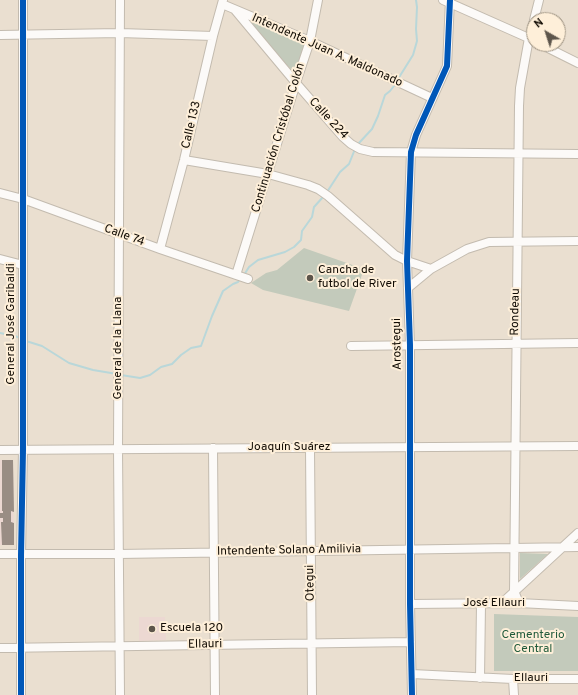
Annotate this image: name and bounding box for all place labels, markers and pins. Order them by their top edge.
place label: Cancha de futbol de River [318,264,397,292]
marker: Cancha de futbol de River [305,273,315,283]
place label: Escuela 120 [160,622,223,636]
marker: Escuela 120 [147,624,157,634]

